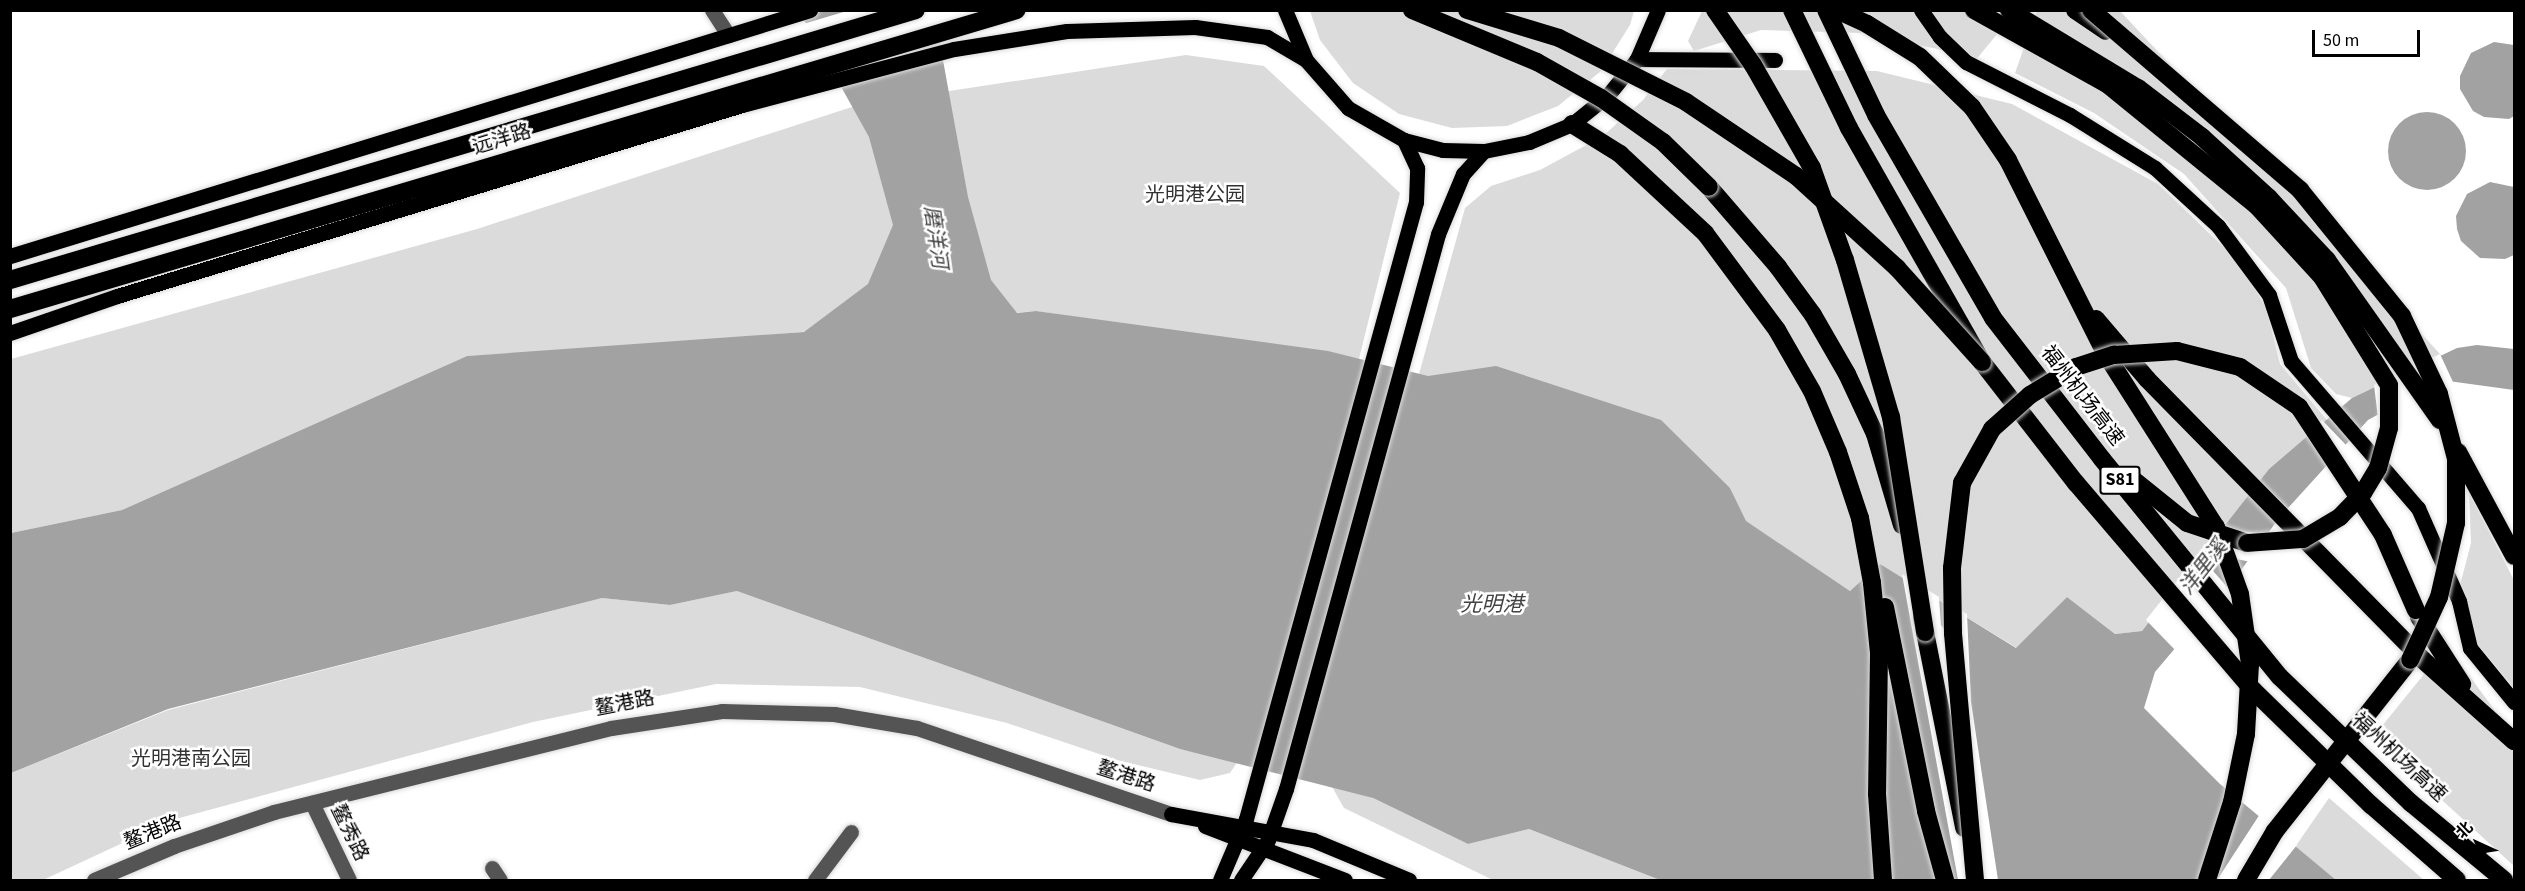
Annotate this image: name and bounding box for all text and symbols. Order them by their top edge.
scale bar [2315,18,2423,56]
text: 50 m [2323,28,2359,53]
street label: 远洋路 [470,120,534,160]
park label: 光明港公园 [1145,183,1245,207]
water label: 磨洋河 [919,204,953,270]
street label: 福州机场高速 [2036,341,2128,451]
road number: S81 [2099,465,2141,495]
water label: 洋里溪 [2174,534,2232,600]
water label: 光明港 [1461,591,1523,617]
street label: 鳌港路 [593,686,657,722]
street label: 福州机场高速 [2347,708,2451,808]
park label: 光明港南公园 [131,747,251,771]
street label: 鳌港路 [1094,756,1158,798]
street label: 鳌秀路 [325,801,373,865]
street label: 鳌港路 [121,811,185,855]
north arrow [2447,813,2507,873]
text: 北 [2451,817,2478,844]

